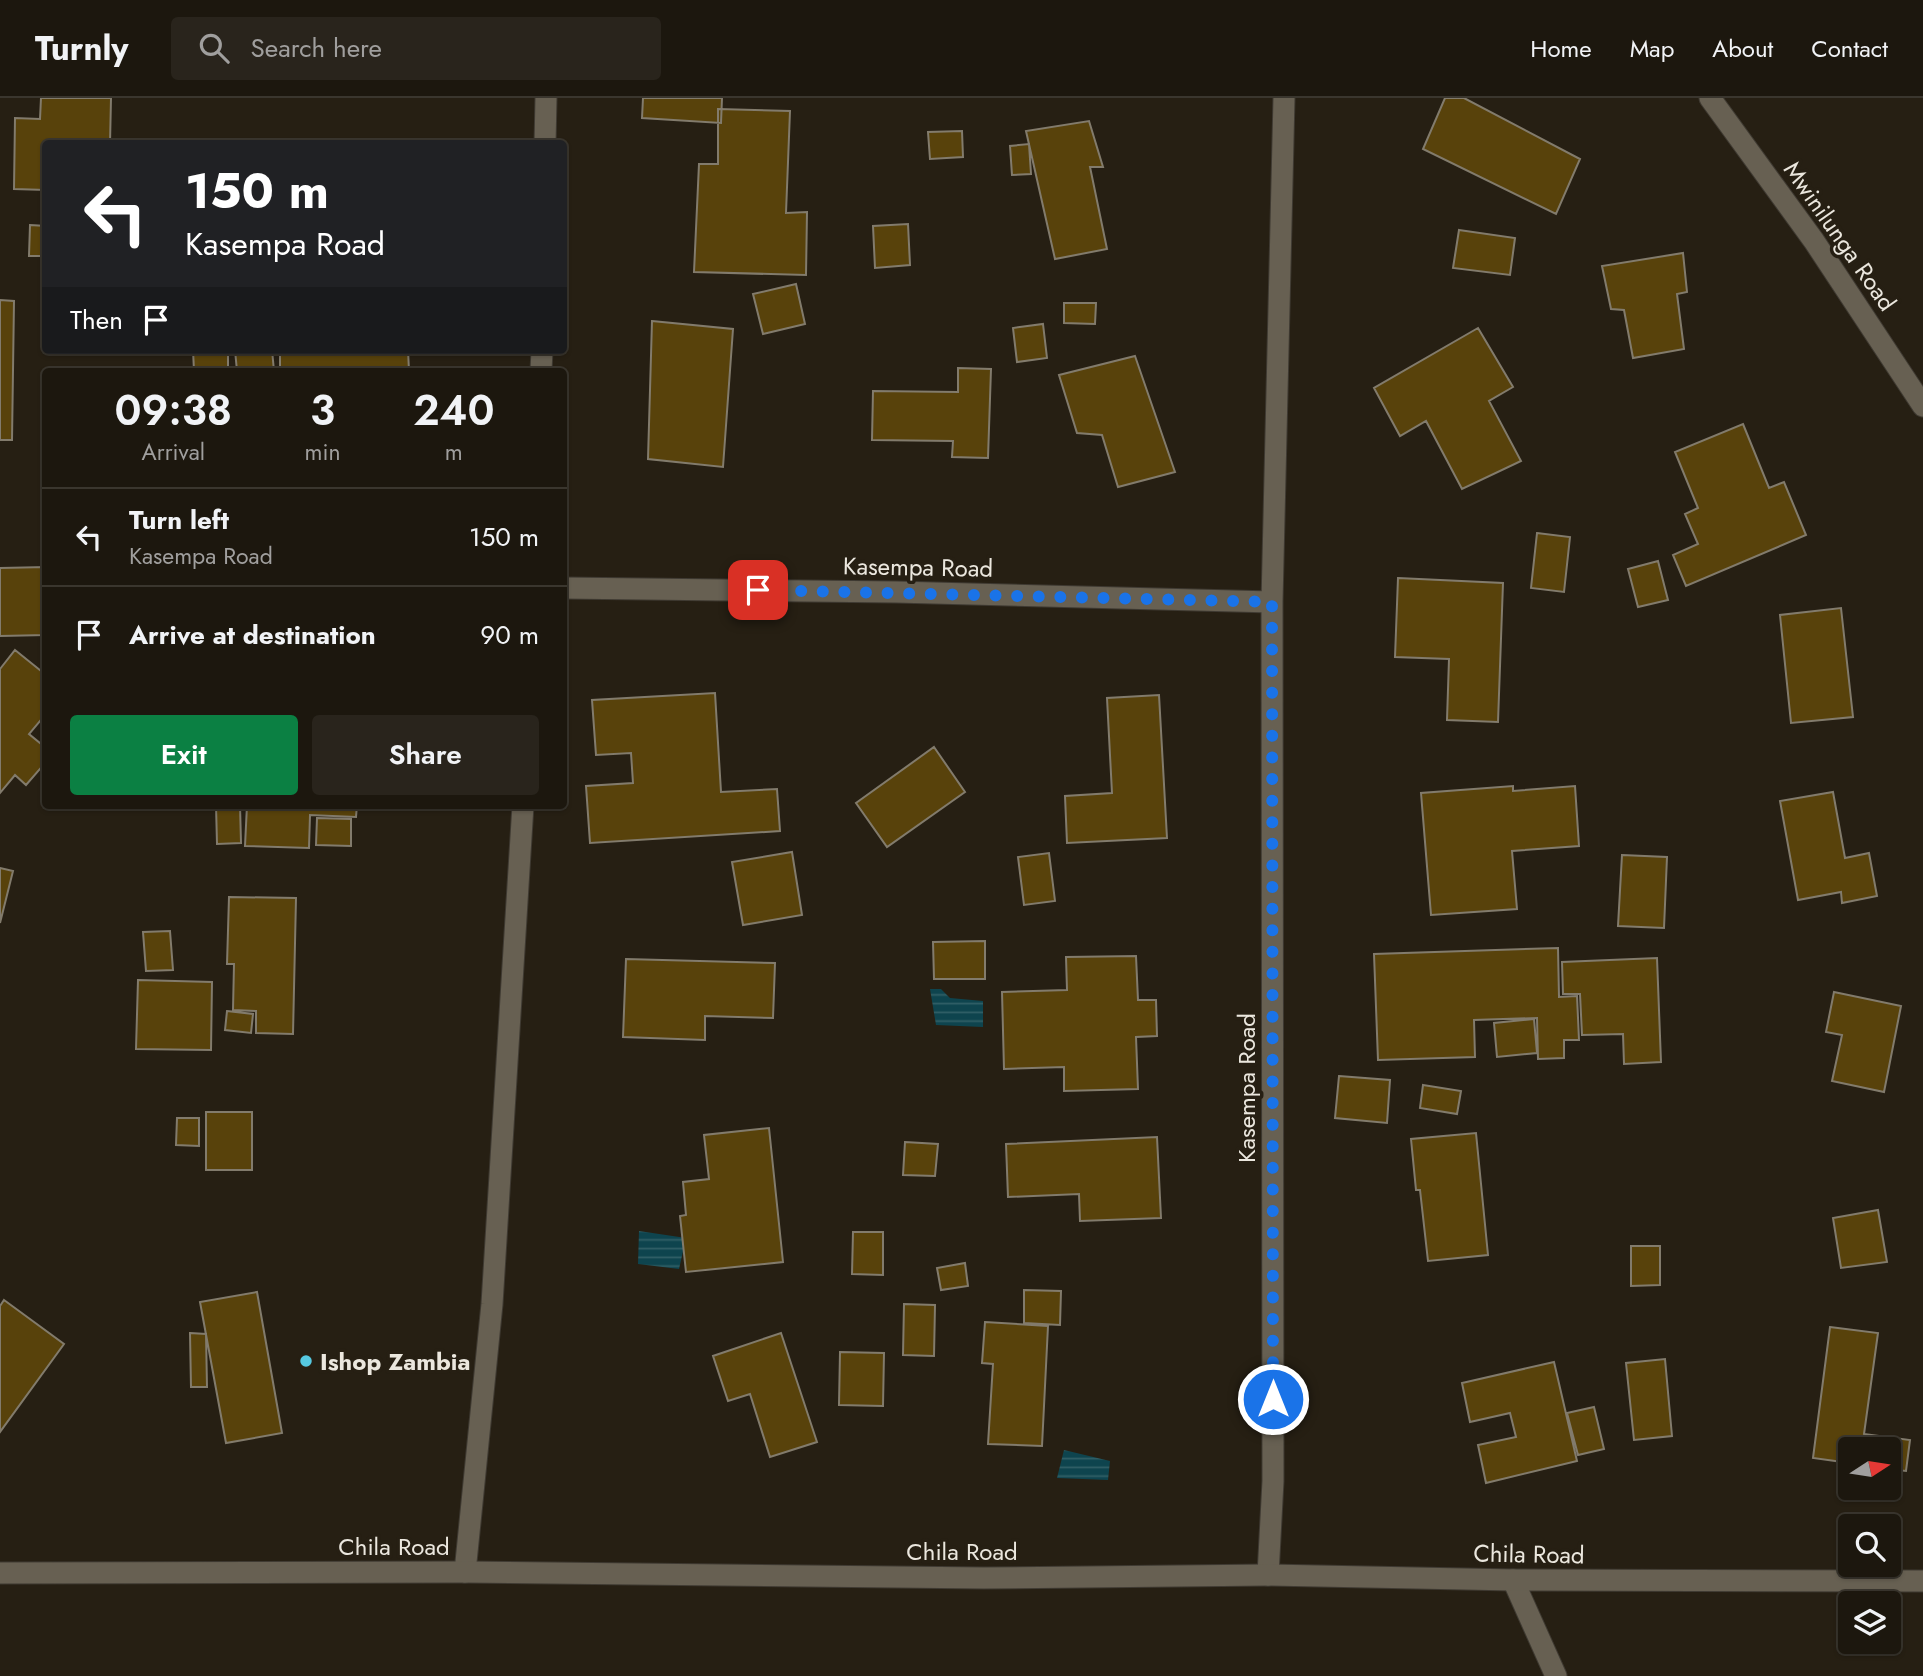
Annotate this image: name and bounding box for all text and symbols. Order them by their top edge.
search box [171,17,661,80]
text: Turnly [35,25,129,72]
icon: search [195,29,233,67]
text: Search here [251,29,382,67]
text: Home [1530,31,1592,66]
text: Map [1630,31,1674,66]
text: About [1712,31,1773,66]
text: Contact [1811,31,1888,66]
street label: Mwinilunga Road [1775,154,1905,318]
text: 150 m [185,156,329,226]
icon: left [70,168,161,259]
text: Kasempa Road [185,221,385,267]
text: Then [70,301,123,339]
icon: arrive [137,301,175,339]
text: 09:38 [115,380,232,441]
text: 3 [310,380,335,441]
text: 240 [413,380,494,441]
text: Arrival [142,435,205,469]
text: min [305,435,341,469]
text: m [445,435,463,469]
text: Turn left [129,501,229,539]
icon: left [70,518,108,556]
text: 150 m [469,518,539,556]
text: Kasempa Road [129,539,273,573]
street label: Kasempa Road [843,548,993,586]
pin [728,560,788,620]
icon: arrive [739,571,777,609]
icon: arrive [70,616,108,654]
text: Arrive at destination [129,616,376,654]
text: 90 m [480,616,539,654]
button: Exit [70,715,298,795]
button: Share [312,715,539,795]
street label: Kasempa Road [1229,1013,1264,1163]
place label: Ishop Zambia [320,1344,470,1379]
marker: Ishop Zambia [298,1353,314,1369]
position arrow [1236,1362,1310,1436]
north arrow [1838,1437,1900,1500]
map controls [1838,1437,1901,1654]
button: search [1838,1514,1901,1577]
street label: Chila Road [338,1529,450,1564]
street label: Chila Road [906,1534,1018,1569]
street label: Chila Road [1473,1536,1585,1572]
button: layers [1838,1591,1901,1654]

